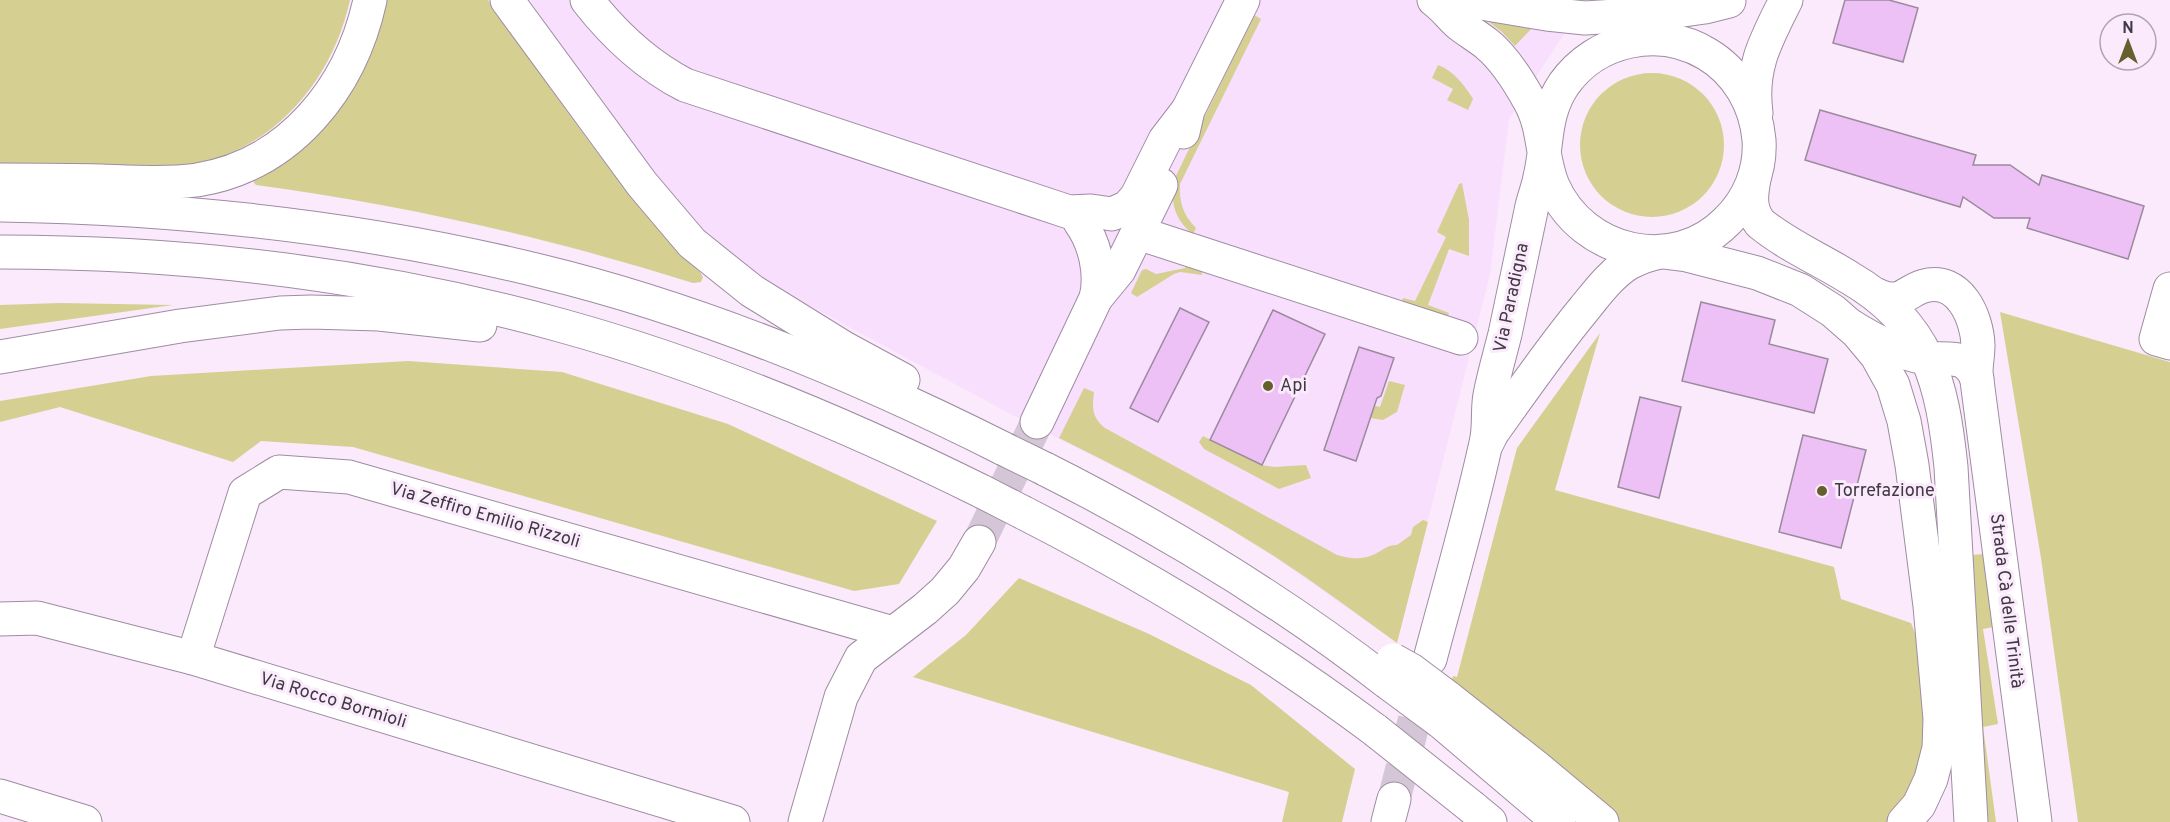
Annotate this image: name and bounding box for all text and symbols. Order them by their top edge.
north arrow [2098,12,2158,72]
text: N [2122,19,2134,39]
street label: Via Paradigna [1489,241,1535,355]
place label: Api [1280,375,1307,398]
marker: Api [1261,379,1275,393]
street label: Via Zeffiro Emilio Rizzoli [387,478,583,554]
place label: Torrefazione [1834,480,1935,503]
marker: Torrefazione [1815,484,1829,498]
street label: Strada Cà delle Trinità [1984,512,2028,690]
street label: Via Rocco Bormioli [257,668,409,734]

